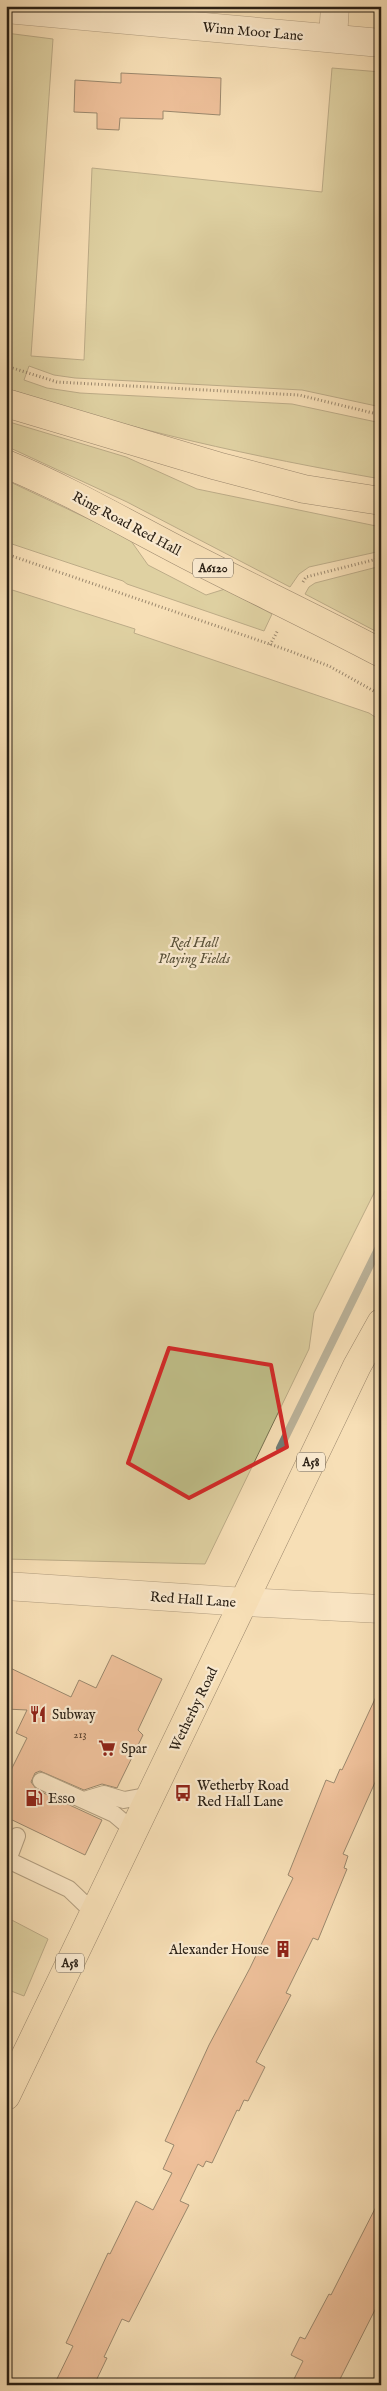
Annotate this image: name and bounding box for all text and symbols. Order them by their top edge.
street label: Winn Moor Lane [202,19,305,45]
street label: Ring Road Red Hall [69,488,184,560]
road number: A6120 [193,558,233,578]
park label: Red Hall Playing Fields [158,934,231,969]
road number: A58 [297,1452,325,1471]
street label: Red Hall Lane [149,1588,237,1612]
street label: Wetherby Road [166,1664,222,1755]
restaurant icon: Subway [28,1704,48,1724]
place label: Subway [52,1706,96,1724]
house number: 213 [73,1728,87,1742]
supermarket icon: Spar [97,1738,117,1758]
place label: Spar [121,1740,147,1758]
place label: Wetherby Road Red Hall Lane [197,1777,289,1811]
bus stop icon: Wetherby Road Red Hall Lane [173,1783,193,1803]
fuel station icon: Esso [24,1788,44,1808]
place label: Esso [48,1790,76,1808]
building icon: Alexander House [273,1939,293,1959]
place label: Alexander House [168,1941,270,1959]
road number: A58 [56,1954,84,1972]

